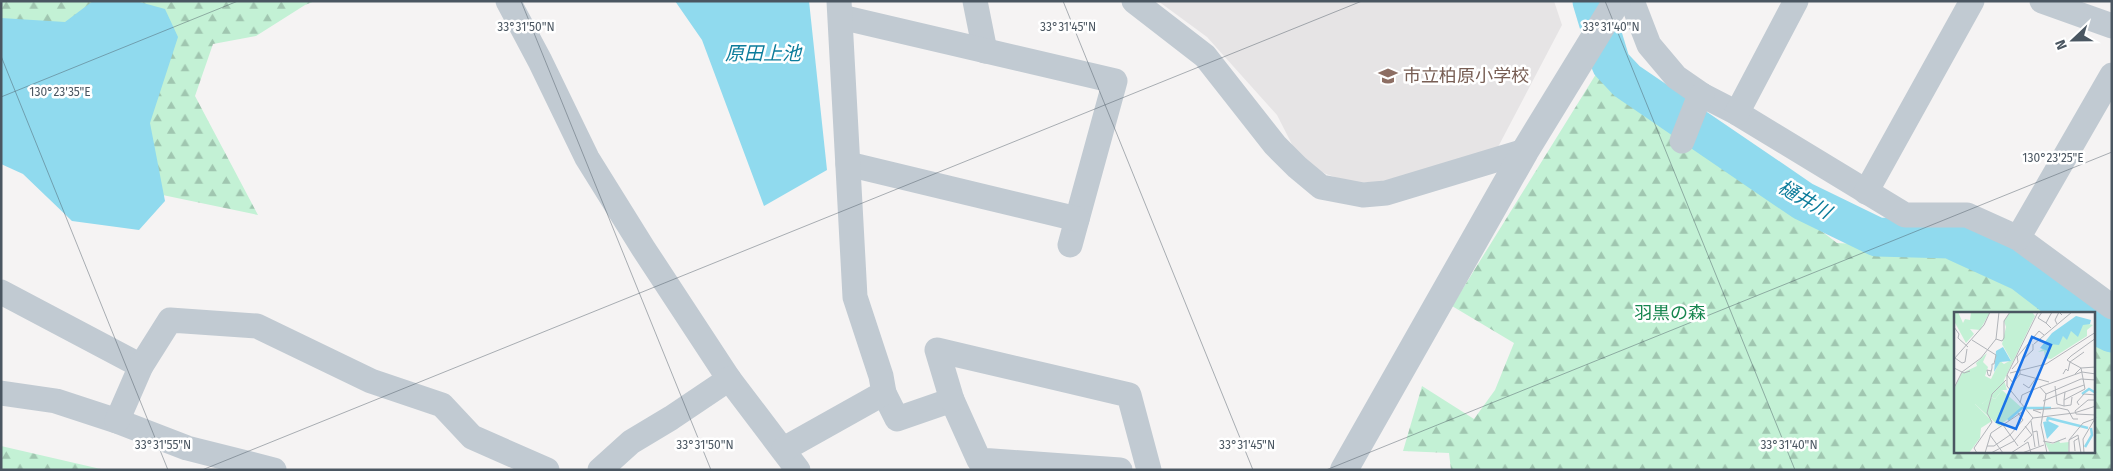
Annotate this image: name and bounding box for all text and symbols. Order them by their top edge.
north arrow [2048,15,2098,65]
text: 33°31'50"N [497,20,555,34]
text: 33°31'45"N [1040,20,1096,34]
text: 33°31'40"N [1582,20,1640,34]
text: N [2052,37,2071,52]
water label: 原田上池 [725,42,803,65]
school or university icon: 市立柏原小学校 [1377,65,1399,87]
place label: 市立柏原小学校 [1403,65,1529,87]
text: 130°23'35"E [29,85,91,99]
text: 130°23'25"E [2022,151,2084,165]
water label: 樋井川 [1774,175,1837,225]
park label: 羽黒の森 [1634,302,1706,324]
inset map [1954,312,2096,454]
text: 33°31'55"N [135,438,191,452]
text: 33°31'50"N [676,438,734,452]
text: 33°31'45"N [1219,438,1275,452]
text: 33°31'40"N [1760,438,1818,452]

